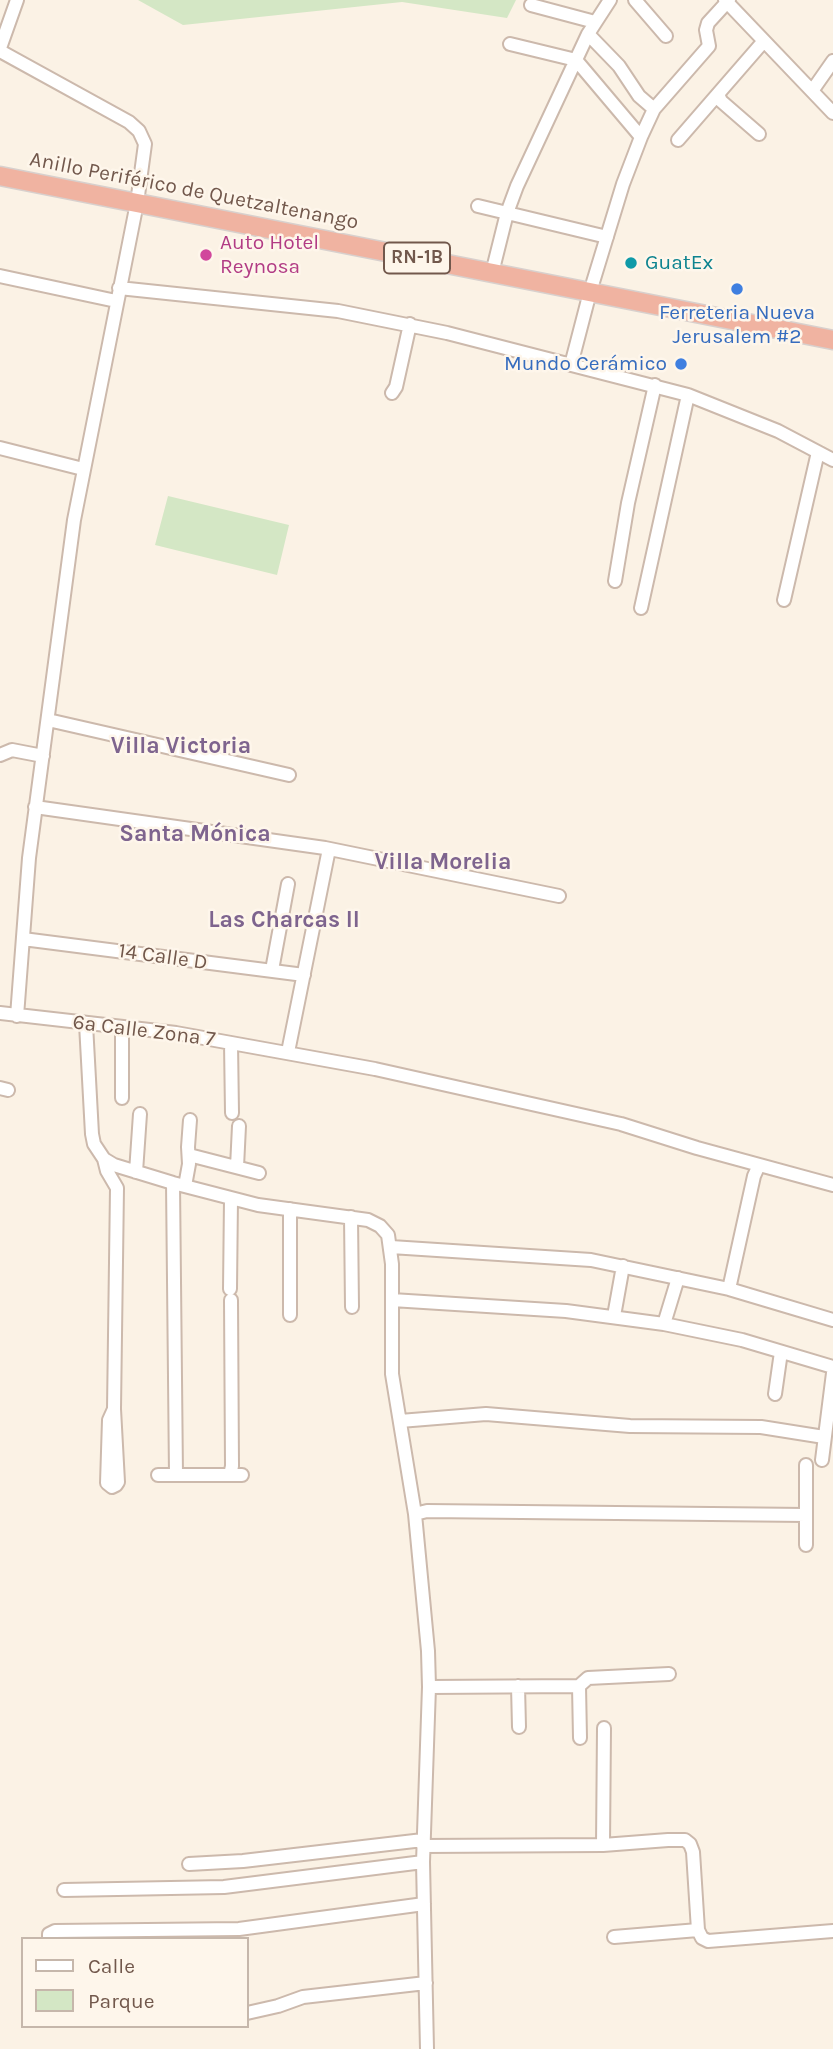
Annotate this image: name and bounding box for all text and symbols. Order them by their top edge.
street label: Anillo Periférico de Quetzaltenango [28,147,360,235]
place label: Auto Hotel Reynosa [220,230,319,280]
road number: RN-1B [384,242,450,274]
marker: Auto Hotel Reynosa [198,247,214,263]
place label: GuatEx [645,250,713,276]
marker: GuatEx [623,255,639,271]
marker: Ferreteria Nueva Jerusalem #2 [729,281,745,297]
place label: Ferreteria Nueva Jerusalem #2 [659,300,815,350]
place label: Mundo Cerámico [504,351,667,377]
marker: Mundo Cerámico [673,356,689,372]
district label: Villa Victoria [111,732,251,760]
district label: Santa Mónica [119,820,271,848]
district label: Villa Morelia [374,848,512,876]
district label: Las Charcas II [208,906,360,934]
street label: 14 Calle D [117,938,209,976]
street label: 6a Calle Zona 7 [71,1010,217,1052]
legend [21,1937,248,2028]
text: Calle [88,1954,135,1978]
text: Parque [88,1989,155,2013]

